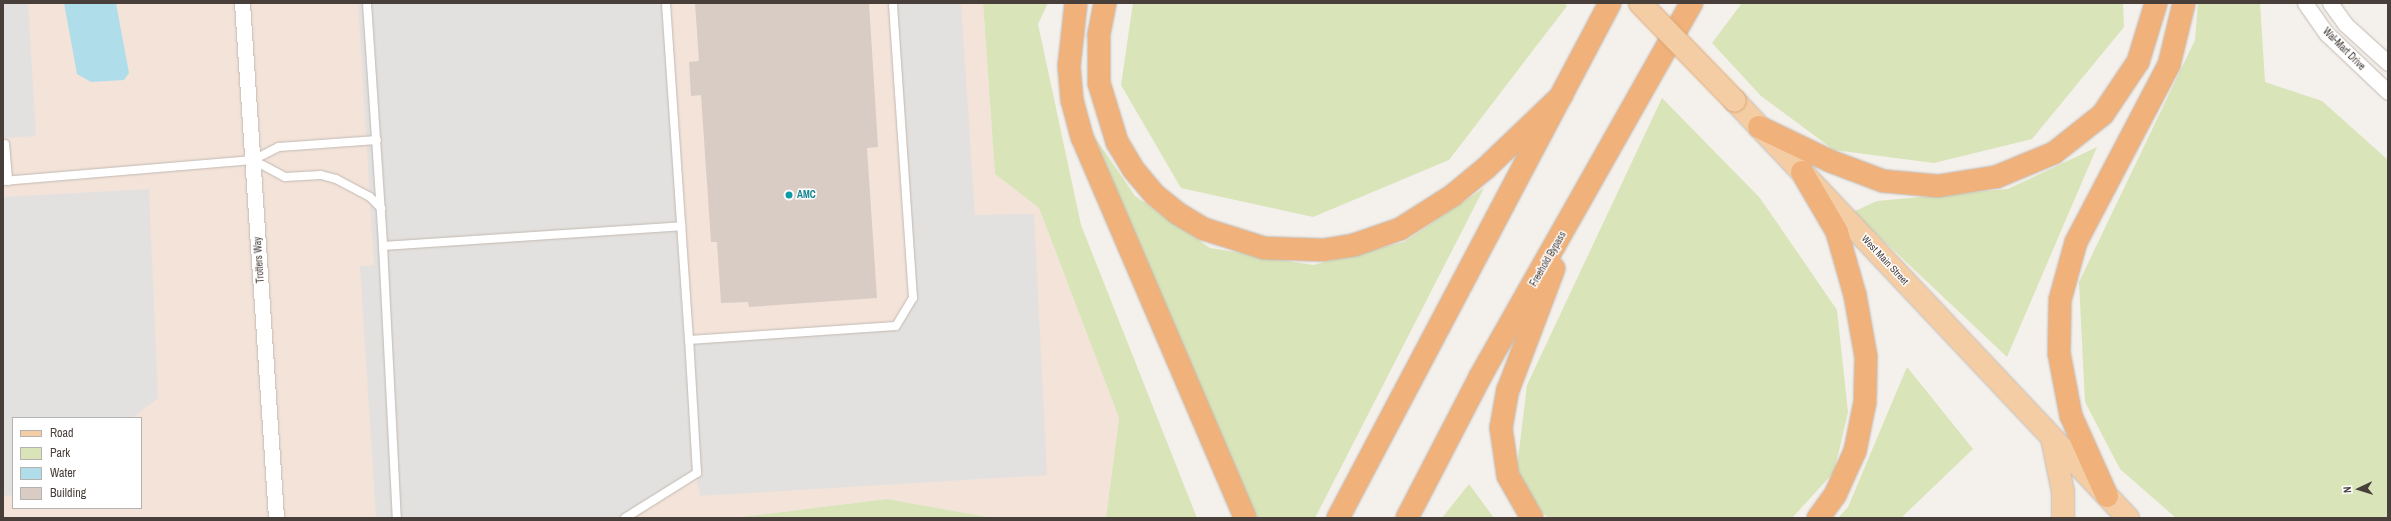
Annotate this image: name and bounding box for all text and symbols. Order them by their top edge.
street label: Wal-Mart Drive [2320,25,2368,73]
place label: AMC [797,189,816,201]
marker: AMC [784,190,794,200]
street label: Freehold Bypass [1527,229,1569,289]
street label: West Main Street [1859,233,1911,287]
street label: Trotters Way [251,236,267,284]
legend [12,417,142,509]
text: Road [50,425,74,441]
text: Park [50,445,70,461]
text: Water [50,465,76,481]
north arrow [2339,469,2379,509]
text: Building [50,485,86,501]
text: N [2340,486,2354,494]

